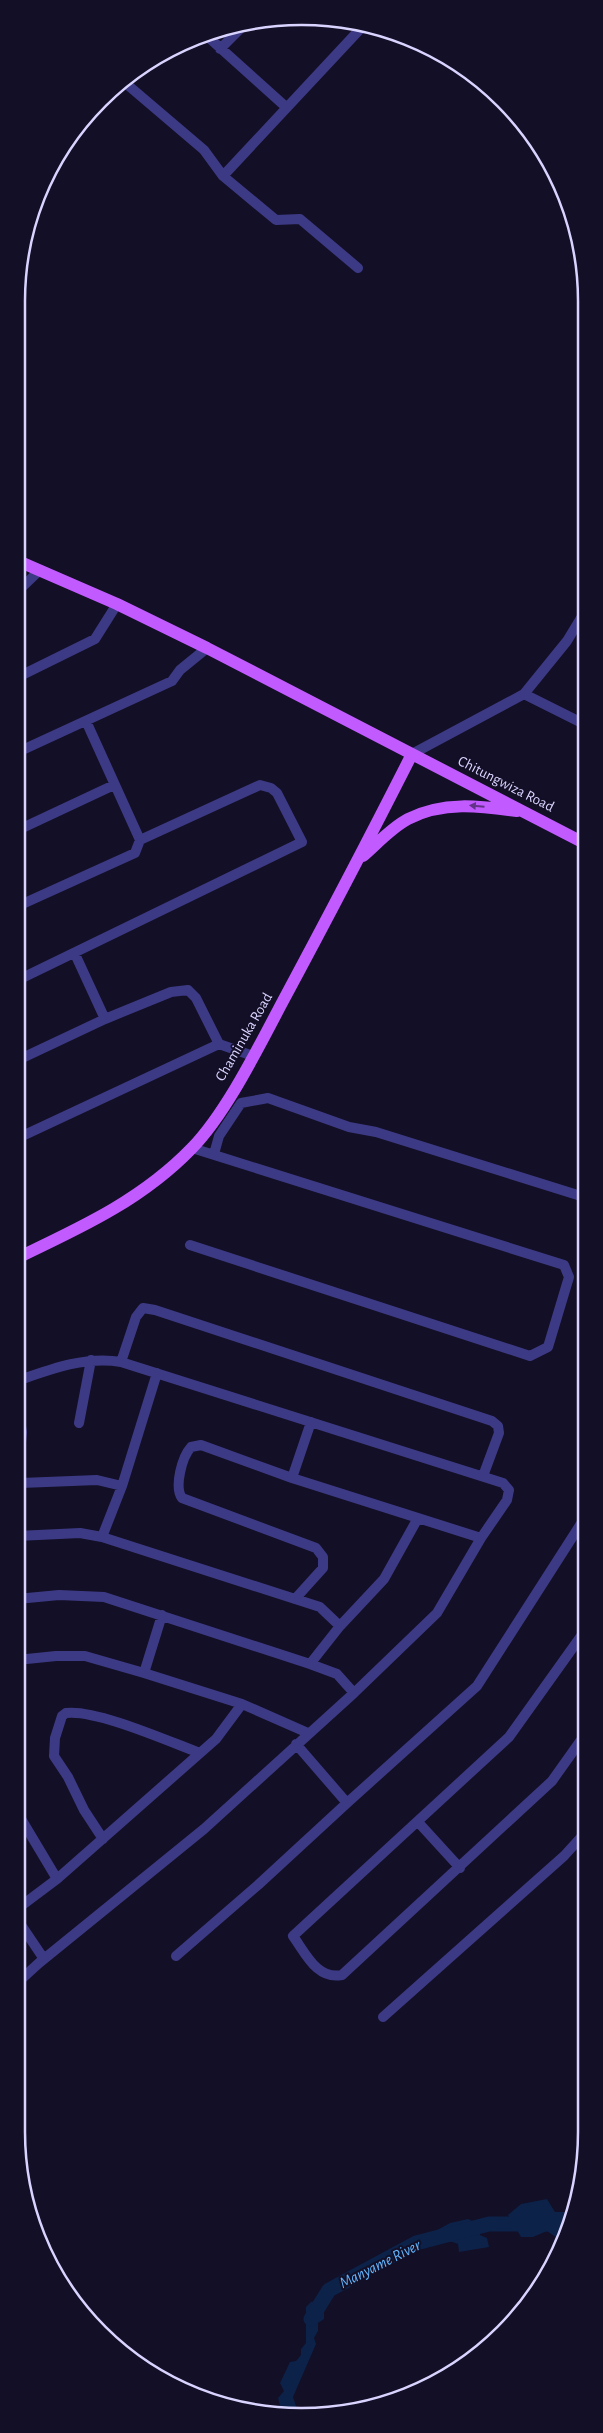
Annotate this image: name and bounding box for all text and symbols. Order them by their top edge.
street label: Chitungwiza Road [455,753,557,815]
one-way arrow [468,802,484,810]
street label: Chaminuka Road [213,990,275,1084]
water label: Manyame River [337,2236,424,2291]

